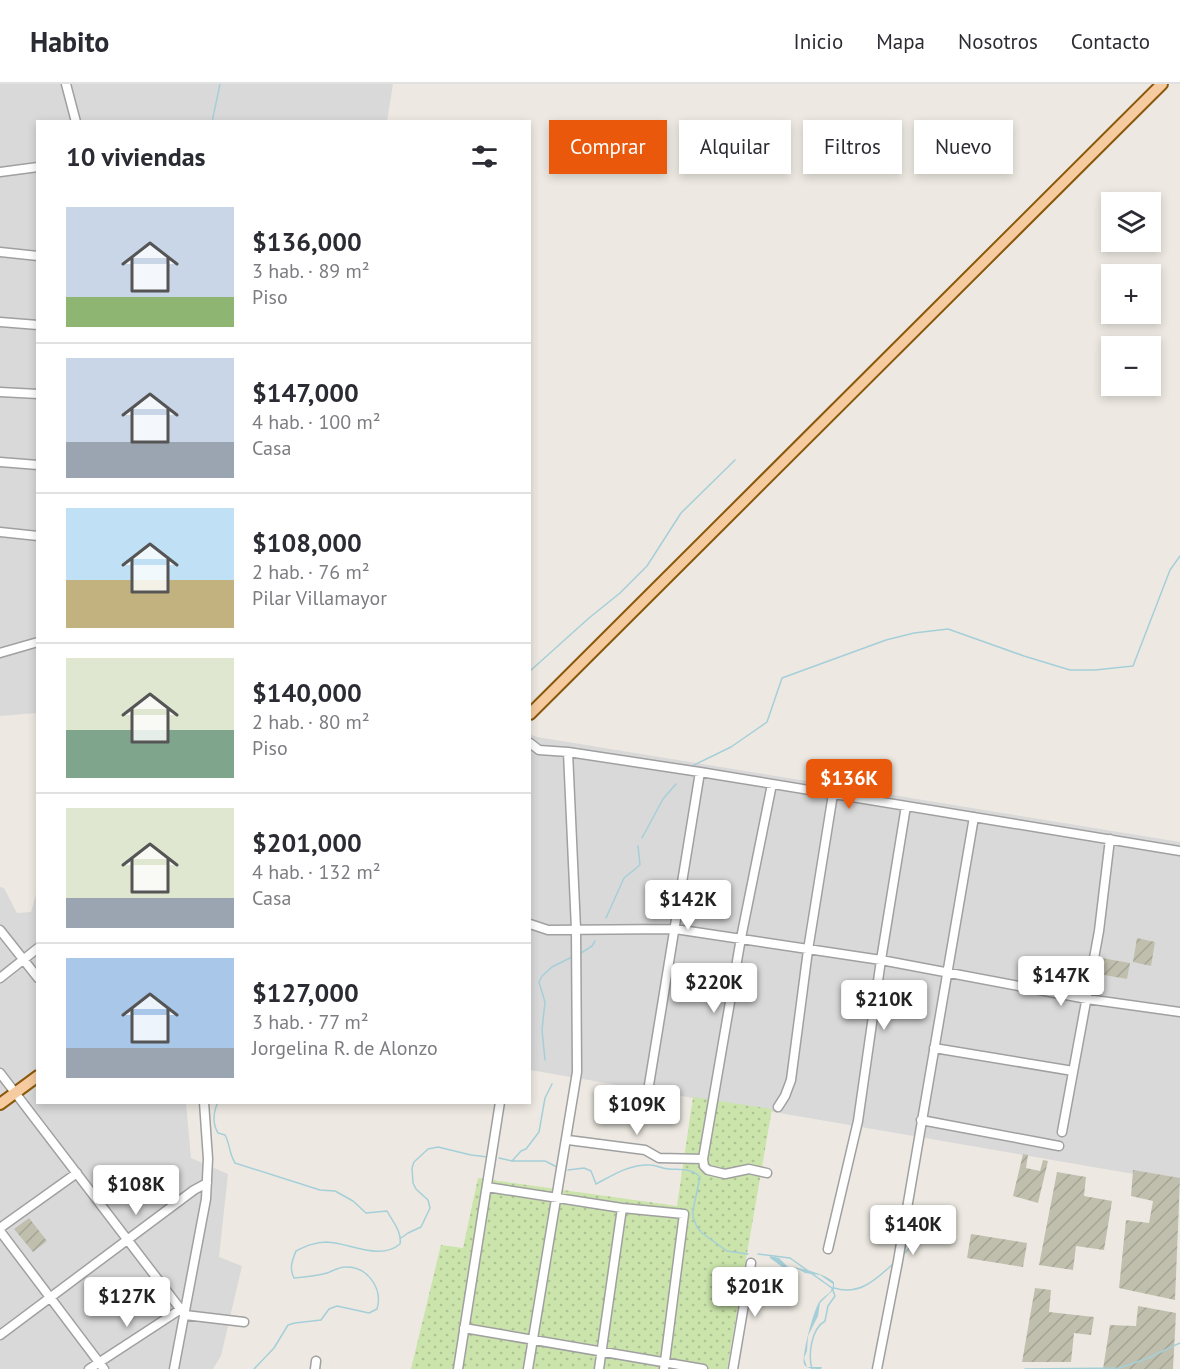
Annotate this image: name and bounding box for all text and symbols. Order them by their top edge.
text: Habito [30,23,109,60]
text: Inicio [794,28,843,55]
text: Mapa [876,28,925,55]
text: Nosotros [958,28,1038,55]
text: Contacto [1071,28,1150,55]
chip: Comprar [549,120,667,174]
chip: Alquilar [679,120,791,174]
chip: Filtros [803,120,902,174]
chip: Nuevo [914,120,1013,174]
text: 10 viviendas [66,140,206,173]
icon: filters [468,140,501,173]
map controls [1101,192,1161,396]
button: layers [1101,192,1161,252]
text: $136,000 [252,225,362,258]
icon: home [114,231,186,303]
text: 3 hab. · 89 m² [252,258,370,284]
button: + [1101,264,1161,324]
text: Piso [252,284,288,310]
button: − [1101,336,1161,396]
text: $147,000 [252,376,359,409]
icon: home [114,382,186,454]
text: 4 hab. · 100 m² [252,409,381,435]
text: Casa [252,435,291,461]
text: $108,000 [252,526,362,559]
icon: home [114,532,186,604]
text: 2 hab. · 76 m² [252,559,370,585]
text: Pilar Villamayor [252,585,387,611]
text: $140,000 [252,676,362,709]
icon: home [114,682,186,754]
text: 2 hab. · 80 m² [252,709,370,735]
text: Piso [252,735,288,761]
pin: $136K [807,759,891,810]
text: $136K [820,765,878,791]
text: $201,000 [252,826,362,859]
icon: home [114,832,186,904]
text: 4 hab. · 132 m² [252,859,381,885]
pin: $142K [646,880,730,931]
text: Casa [252,885,291,911]
text: $142K [659,886,717,912]
pin: $147K [1019,956,1103,1007]
text: $147K [1032,962,1090,988]
pin: $220K [672,963,756,1014]
text: $220K [685,969,743,995]
text: $127,000 [252,976,359,1009]
pin: $210K [842,980,926,1031]
icon: home [114,982,186,1054]
text: $210K [855,986,913,1012]
text: 3 hab. · 77 m² [252,1009,369,1035]
text: Jorgelina R. de Alonzo [252,1035,438,1061]
pin: $109K [595,1085,679,1136]
text: $109K [608,1091,666,1117]
pin: $108K [94,1165,178,1216]
text: $108K [107,1171,165,1197]
pin: $140K [871,1205,955,1256]
text: $140K [884,1211,942,1237]
pin: $201K [713,1267,797,1318]
text: $201K [726,1273,784,1299]
pin: $127K [85,1277,169,1328]
text: $127K [98,1283,156,1309]

